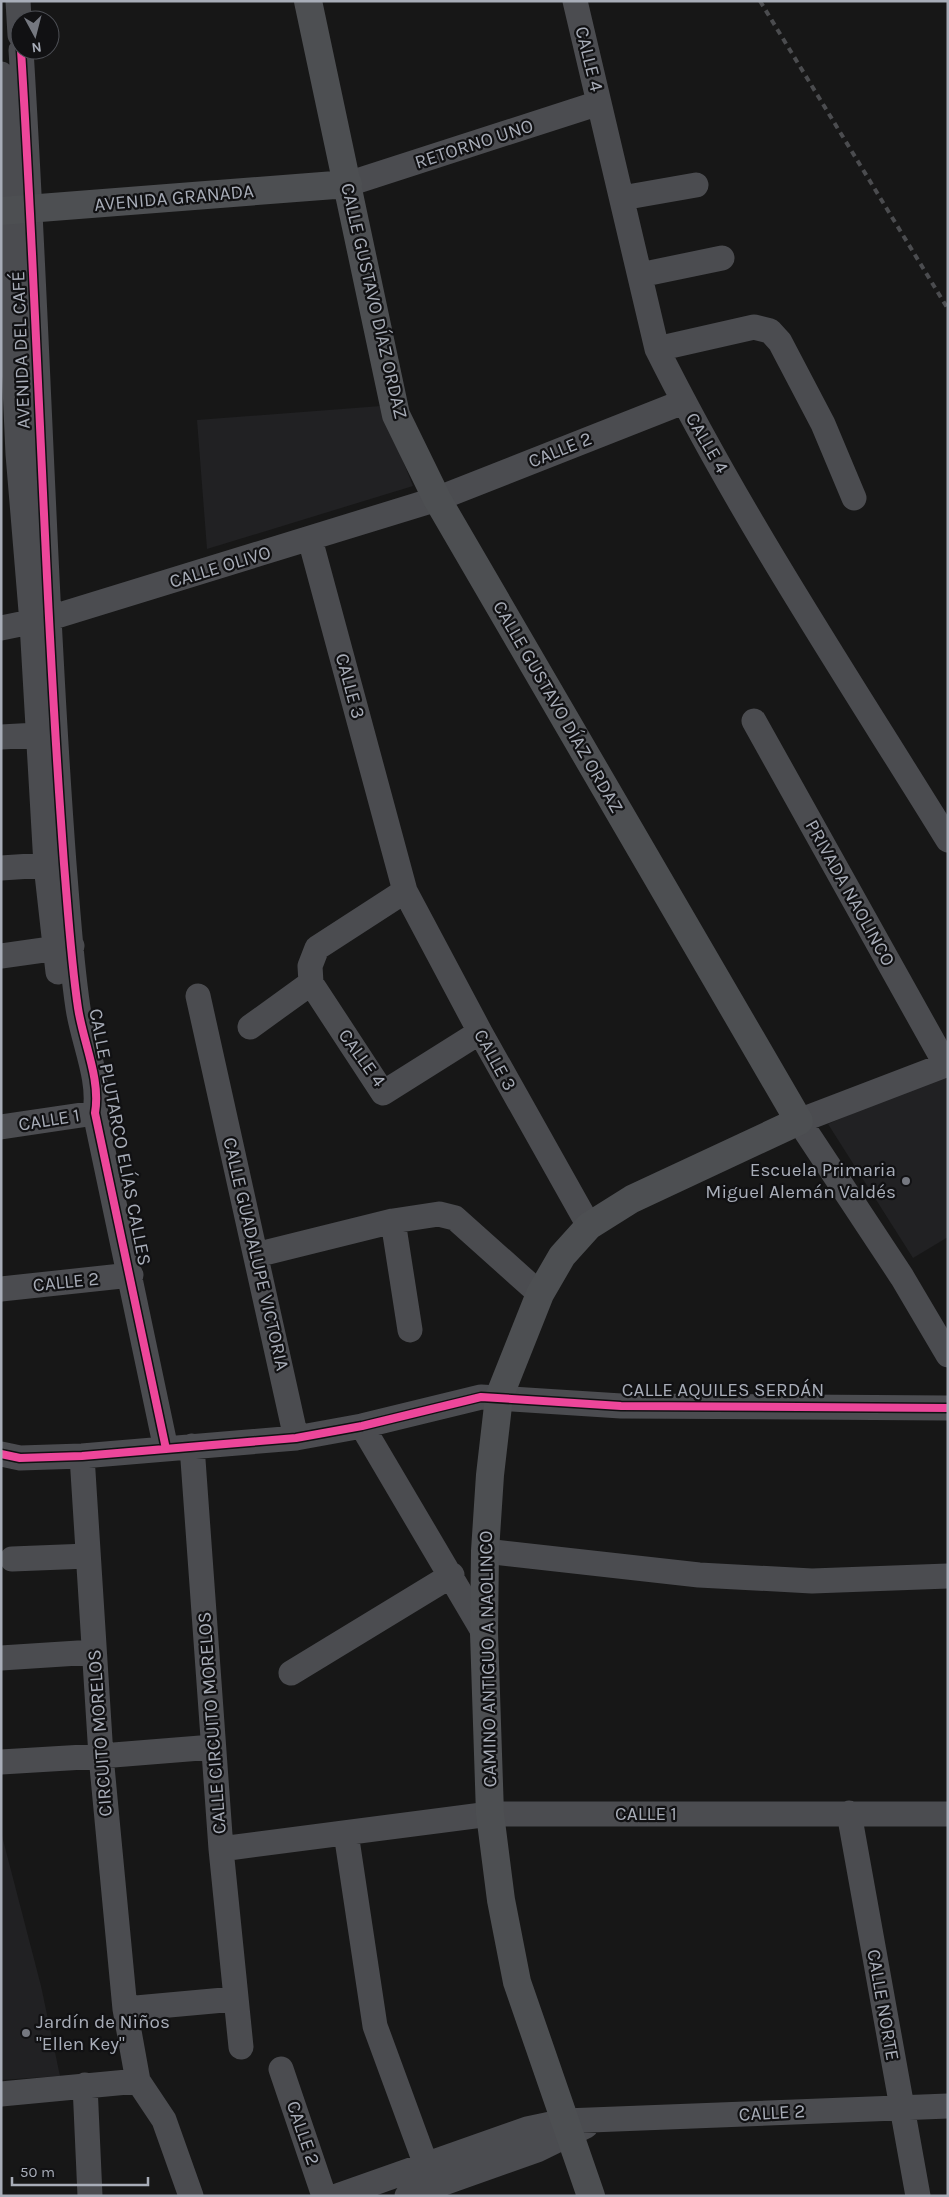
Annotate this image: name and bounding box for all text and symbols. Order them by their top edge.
north arrow [10,10,60,60]
street label: CALLE 4 [570,24,608,94]
text: N [31,38,43,56]
street label: RETORNO UNO [412,115,536,173]
street label: AVENIDA GRANADA [93,180,255,216]
street label: CALLE GUSTAVO DÍAZ ORDAZ [336,181,413,421]
street label: AVENIDA DEL CAFÉ [6,271,35,429]
street label: CALLE 4 [681,409,733,477]
street label: CALLE 2 [525,427,595,473]
street label: CALLE OLIVO [167,541,273,593]
street label: CALLE GUSTAVO DÍAZ ORDAZ [488,597,629,817]
street label: CALLE 3 [331,651,369,721]
street label: PRIVADA NAOLINCO [801,816,899,970]
street label: CALLE PLUTARCO ELÍAS CALLES [84,1006,157,1267]
street label: CALLE 4 [334,1025,391,1092]
street label: CALLE 3 [469,1025,521,1095]
street label: CALLE 1 [17,1104,81,1136]
street label: CALLE GUADALUPE VICTORIA [218,1135,294,1373]
place label: Escuela Primaria Miguel Alemán Valdés [705,1159,896,1203]
marker: Escuela Primaria Miguel Alemán Valdés [900,1175,912,1187]
street label: CALLE 2 [32,1268,100,1296]
street label: CALLE AQUILES SERDÁN [622,1378,824,1401]
street label: CAMINO ANTIGUO A NAOLINCO [475,1531,501,1787]
street label: CALLE CIRCUITO MORELOS [193,1611,231,1835]
street label: CIRCUITO MORELOS [83,1649,117,1817]
street label: CALLE 1 [615,1803,677,1825]
street label: CALLE NORTE [862,1948,904,2062]
place label: Jardín de Niños "Ellen Key" [36,2011,170,2055]
marker: Jardín de Niños "Ellen Key" [20,2027,32,2039]
street label: CALLE 2 [282,2098,324,2168]
street label: CALLE 2 [738,2100,806,2126]
scale bar [12,2154,149,2186]
text: 50 m [20,2163,55,2181]

